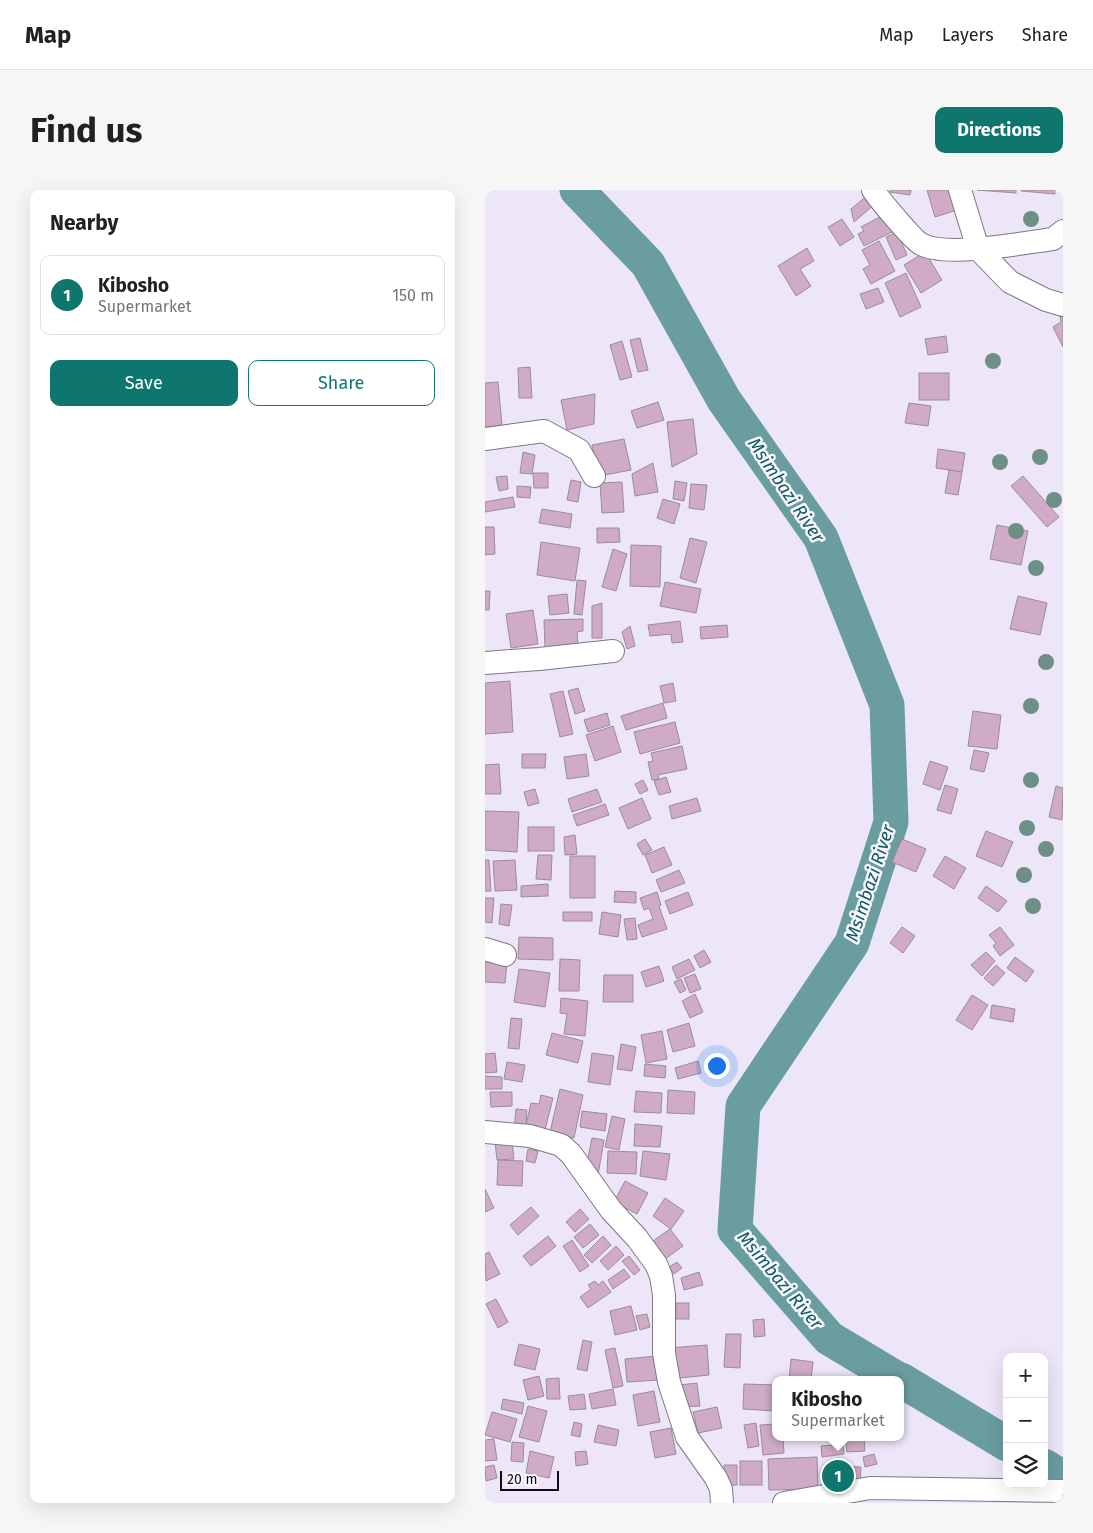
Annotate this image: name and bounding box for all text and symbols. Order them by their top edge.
text: Map [25,21,71,49]
text: Map [879,24,914,46]
text: Layers [942,24,994,46]
text: Share [1022,24,1068,46]
button: Directions [935,107,1063,153]
text: Find us [30,109,142,151]
text: Nearby [50,210,118,236]
text: Kibosho [98,274,169,297]
text: 1 [63,286,71,305]
text: 150 m [392,286,434,305]
text: Supermarket [98,297,192,316]
button: Save [50,360,238,406]
button: Share [248,360,435,406]
water label: Msimbazi River [743,434,830,547]
water label: Msimbazi River [841,821,900,944]
your location [704,1053,730,1079]
water label: Msimbazi River [733,1226,828,1334]
map controls [1003,1353,1048,1488]
button: + [1003,1353,1048,1398]
popup [772,1376,904,1441]
text: Kibosho [791,1388,862,1411]
button: − [1003,1398,1048,1443]
text: Supermarket [791,1411,885,1430]
button: layers [1003,1443,1048,1488]
pin: 1 [822,1457,854,1495]
scale bar [500,1468,559,1491]
text: 20 m [507,1471,537,1488]

